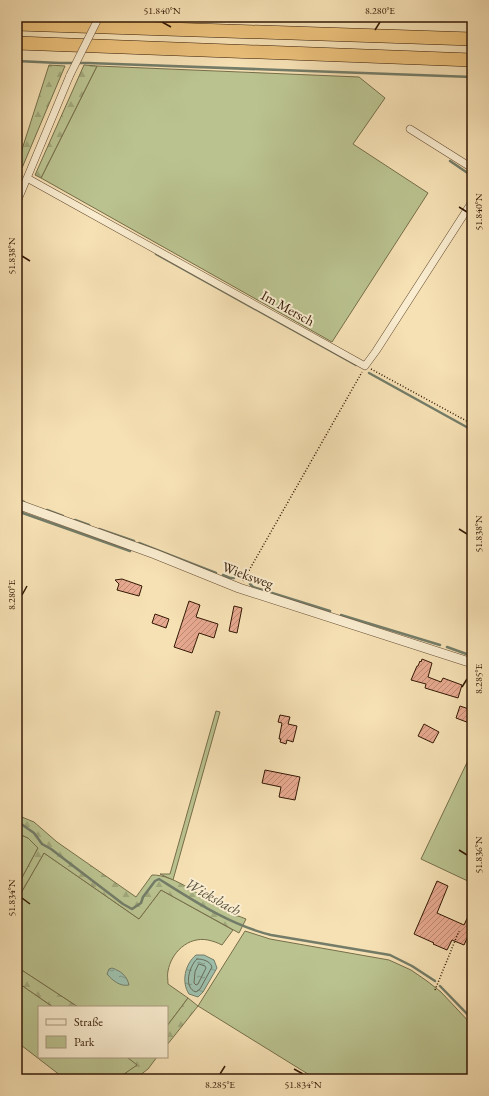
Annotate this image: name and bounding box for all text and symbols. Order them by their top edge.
text: 51.840°N [143,4,181,17]
text: 8.280°E [365,4,395,17]
text: 51.840°N [472,193,485,231]
text: 51.838°N [5,237,18,275]
street label: Im Mersch [258,286,318,330]
text: 51.838°N [472,515,485,553]
street label: Wieksweg [220,557,277,593]
text: 8.280°E [5,580,18,610]
text: 8.285°E [472,664,485,694]
text: 51.836°N [472,836,485,874]
water label: Wieksbach [182,873,245,920]
text: 51.834°N [5,879,18,917]
legend [38,1006,168,1058]
text: Straße [74,1014,103,1030]
text: Park [74,1034,95,1050]
text: 8.285°E [205,1078,235,1091]
text: 51.834°N [284,1078,322,1091]

